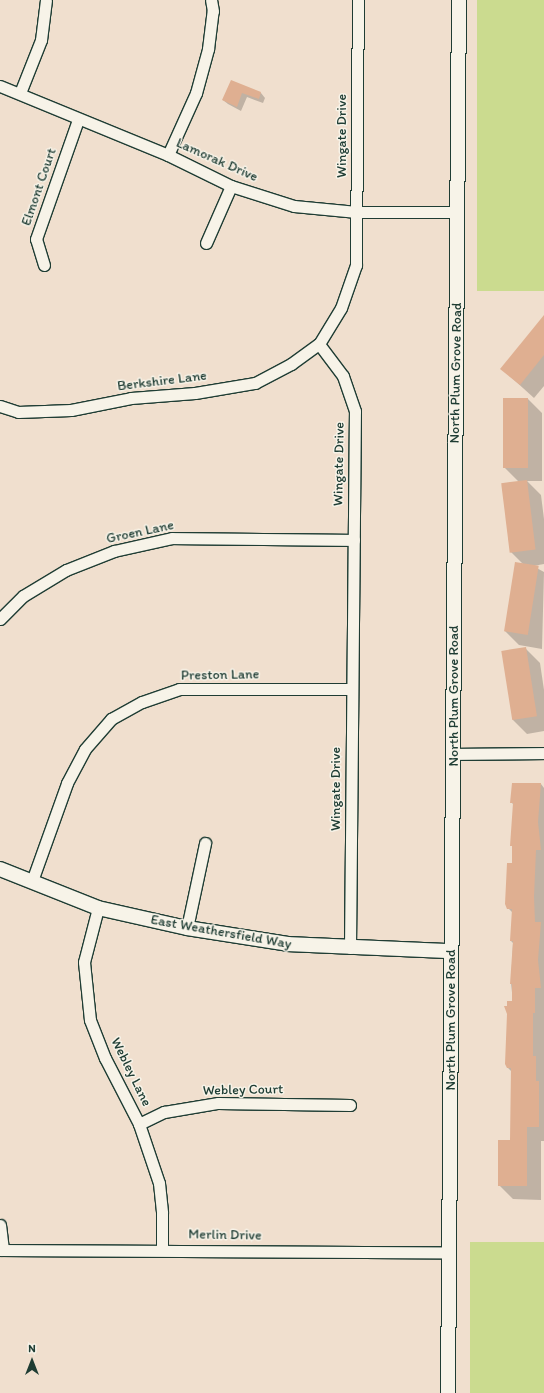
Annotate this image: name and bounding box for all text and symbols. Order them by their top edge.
street label: Wingate Drive [334,94,350,178]
street label: Lamorak Drive [174,134,260,186]
street label: Elmont Court [18,146,60,228]
street label: North Plum Grove Road [446,302,466,444]
street label: Berkshire Lane [116,367,208,395]
street label: Wingate Drive [330,422,348,506]
street label: Groen Lane [105,517,175,547]
street label: North Plum Grove Road [446,626,462,766]
street label: Preston Lane [180,666,260,684]
street label: Wingate Drive [328,747,344,831]
street label: East Weathersfield Way [150,911,292,953]
street label: North Plum Grove Road [443,950,459,1090]
street label: Webley Lane [107,1035,155,1109]
street label: Webley Court [203,1081,283,1099]
street label: Merlin Drive [188,1226,262,1244]
north arrow [12,1341,52,1381]
text: N [28,1342,36,1355]

